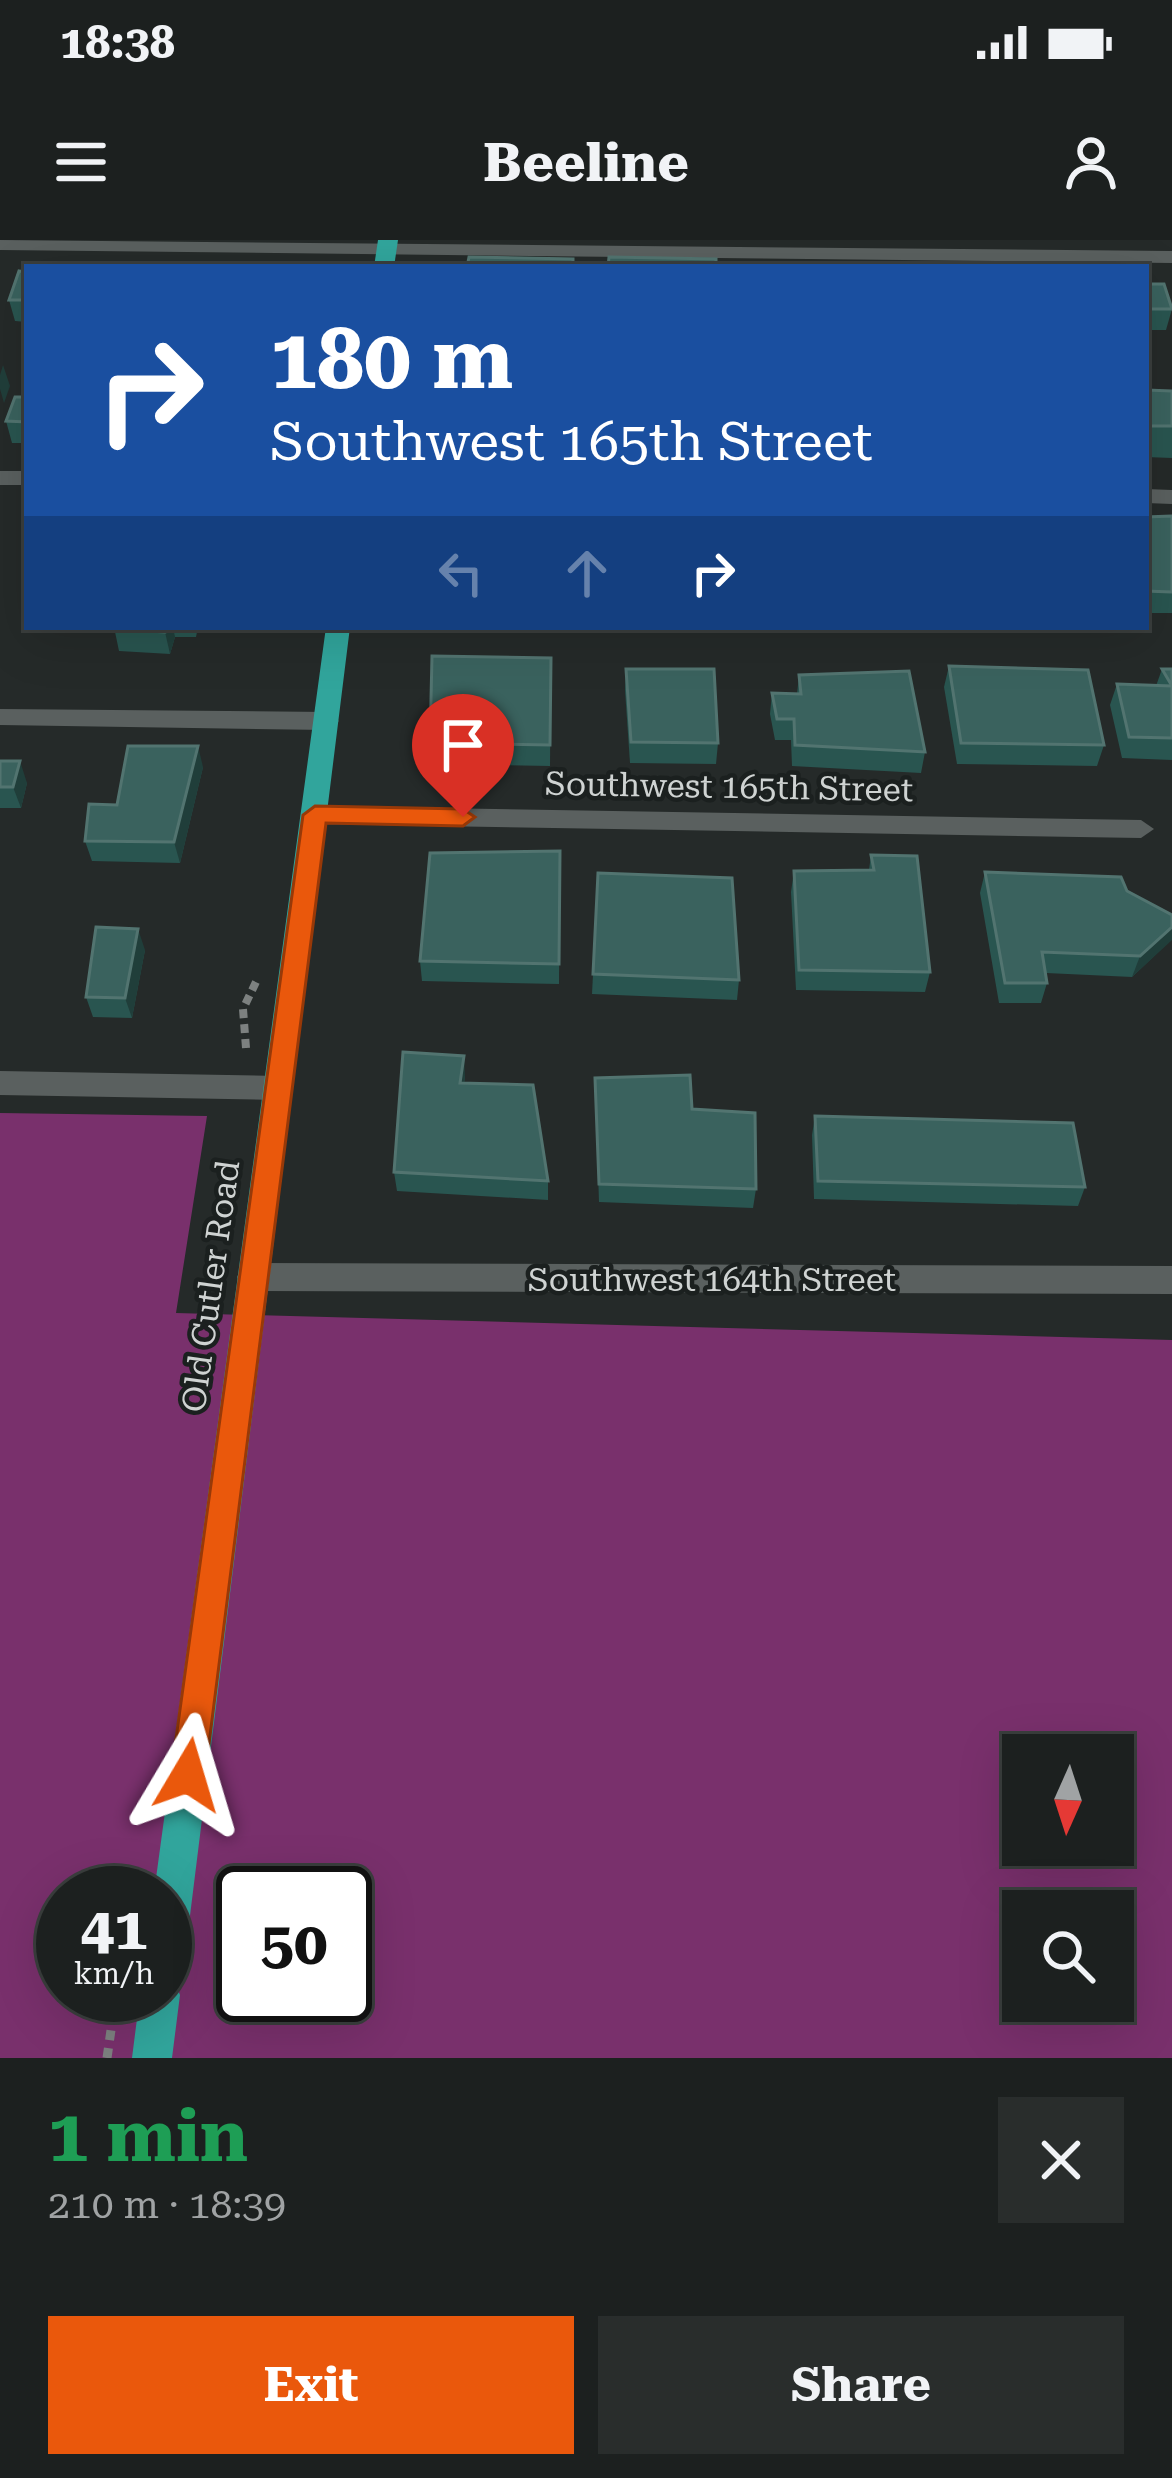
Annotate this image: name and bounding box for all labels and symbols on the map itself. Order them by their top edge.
pin [412,694,514,817]
street label: Southwest 165th Street [544,764,913,809]
street label: Old Cutler Road [174,1158,247,1415]
street label: Southwest 164th Street [528,1260,896,1299]
position arrow [125,1712,251,1838]
north arrow [1002,1734,1134,1866]
speed limit sign: 50 [216,1866,372,2022]

